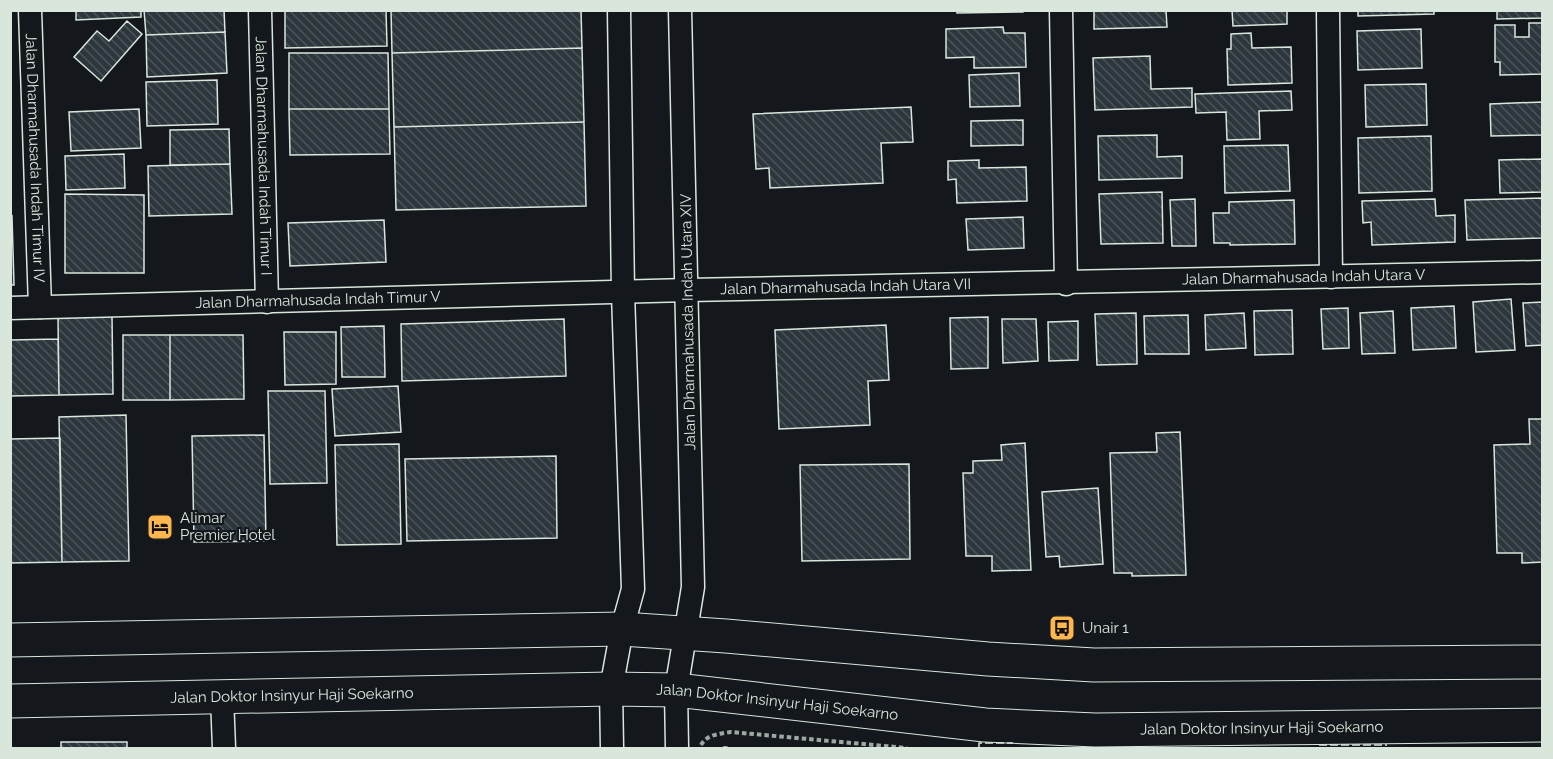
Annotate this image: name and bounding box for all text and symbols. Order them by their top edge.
street label: Jalan Dharmahusada Indah Timur IV [22,33,48,283]
street label: Jalan Dharmahusada Indah Timur I [252,36,275,276]
street label: Jalan Dharmahusada Indah Utara XIV [677,193,699,451]
street label: Jalan Dharmahusada Indah Utara V [1182,265,1426,289]
street label: Jalan Dharmahusada Indah Utara VII [720,275,971,298]
street label: Jalan Dharmahusada Indah Timur V [195,288,441,312]
place label: Alimar Premier Hotel [180,509,276,544]
hotel icon: Alimar Premier Hotel [145,512,175,542]
bus stop icon: Unair 1 [1047,613,1077,643]
place label: Unair 1 [1082,619,1129,637]
street label: Jalan Doktor Insinyur Haji Soekarno [656,681,899,724]
street label: Jalan Doktor Insinyur Haji Soekarno [170,684,414,707]
street label: Jalan Doktor Insinyur Haji Soekarno [1140,718,1384,738]

